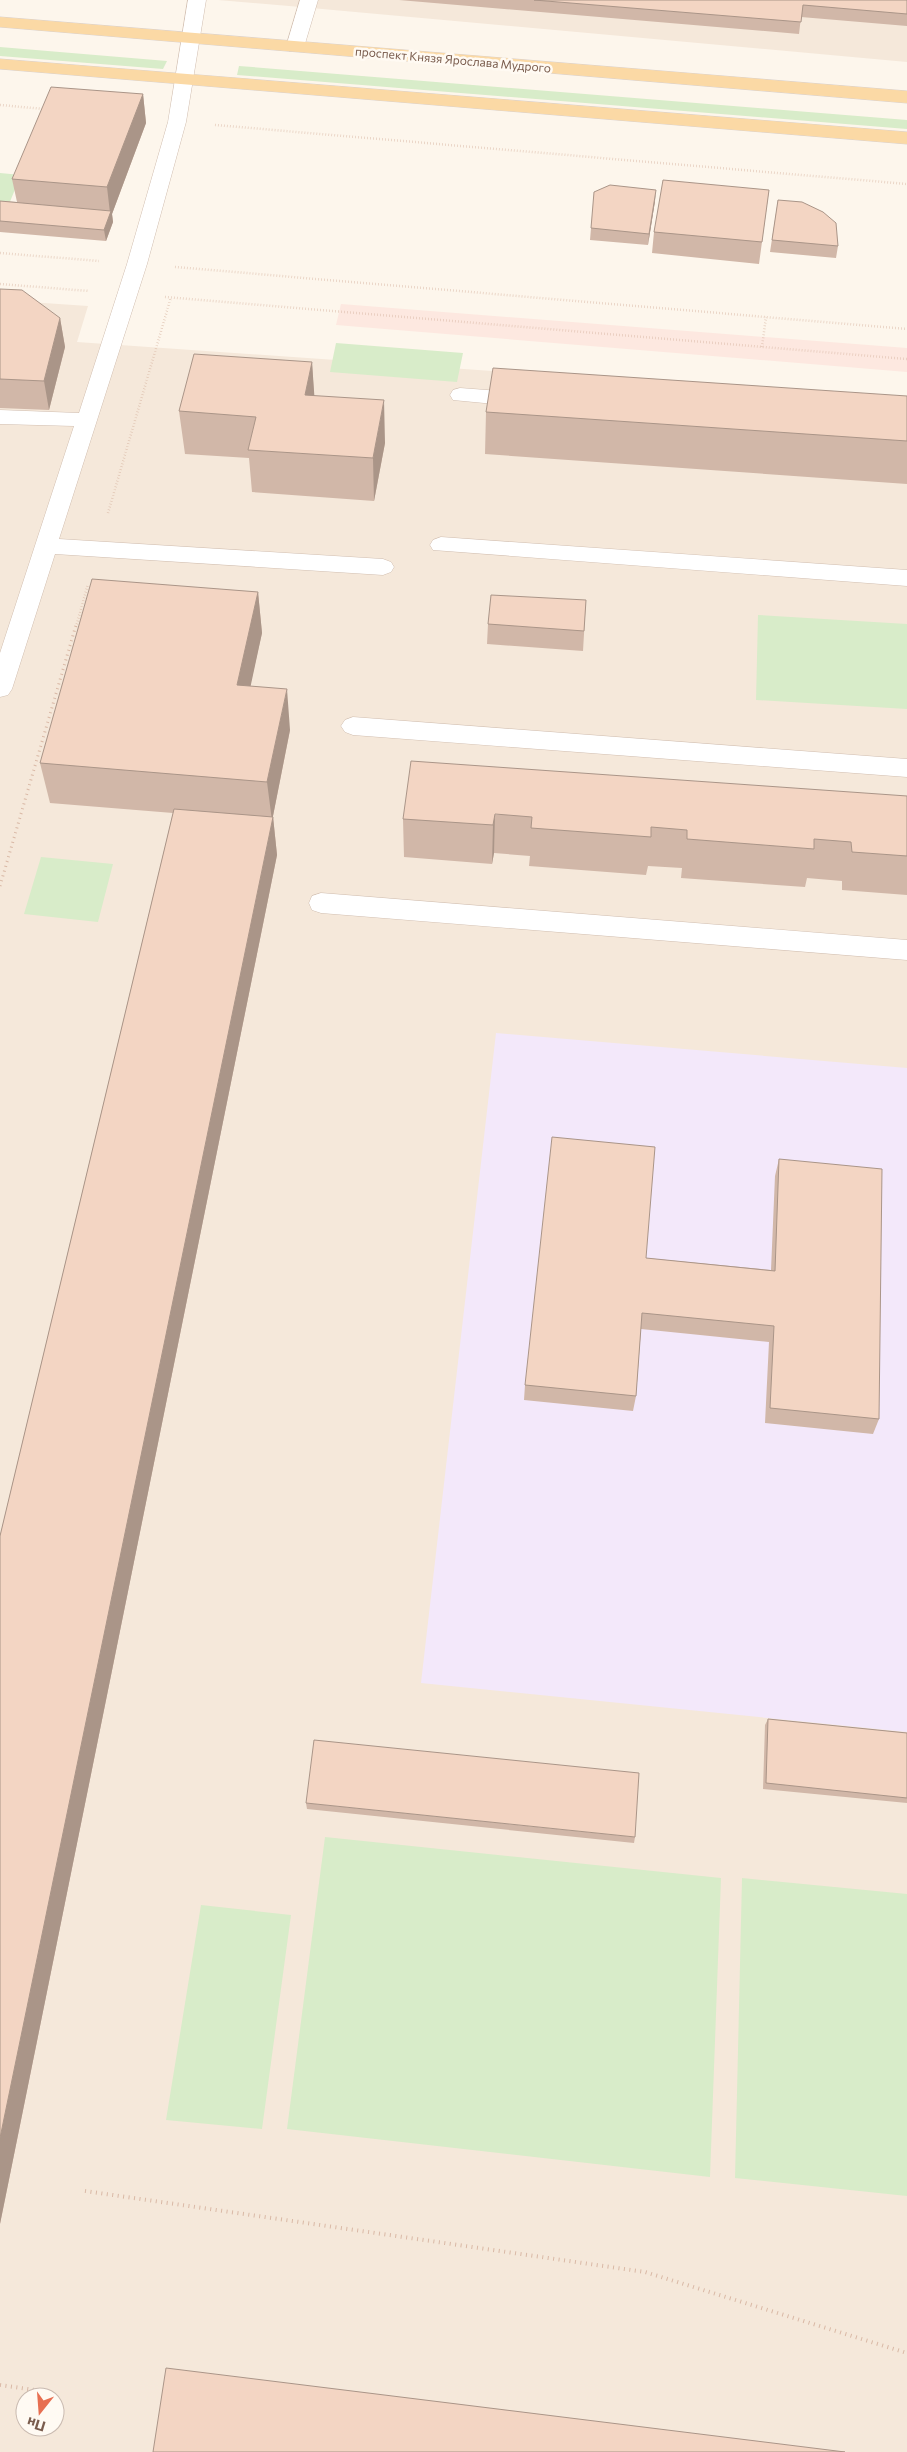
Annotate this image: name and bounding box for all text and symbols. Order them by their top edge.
street label: проспект Князя Ярослава Мудрого [354,43,552,75]
north arrow [15,2387,65,2437]
text: Пн [25,2414,47,2436]

